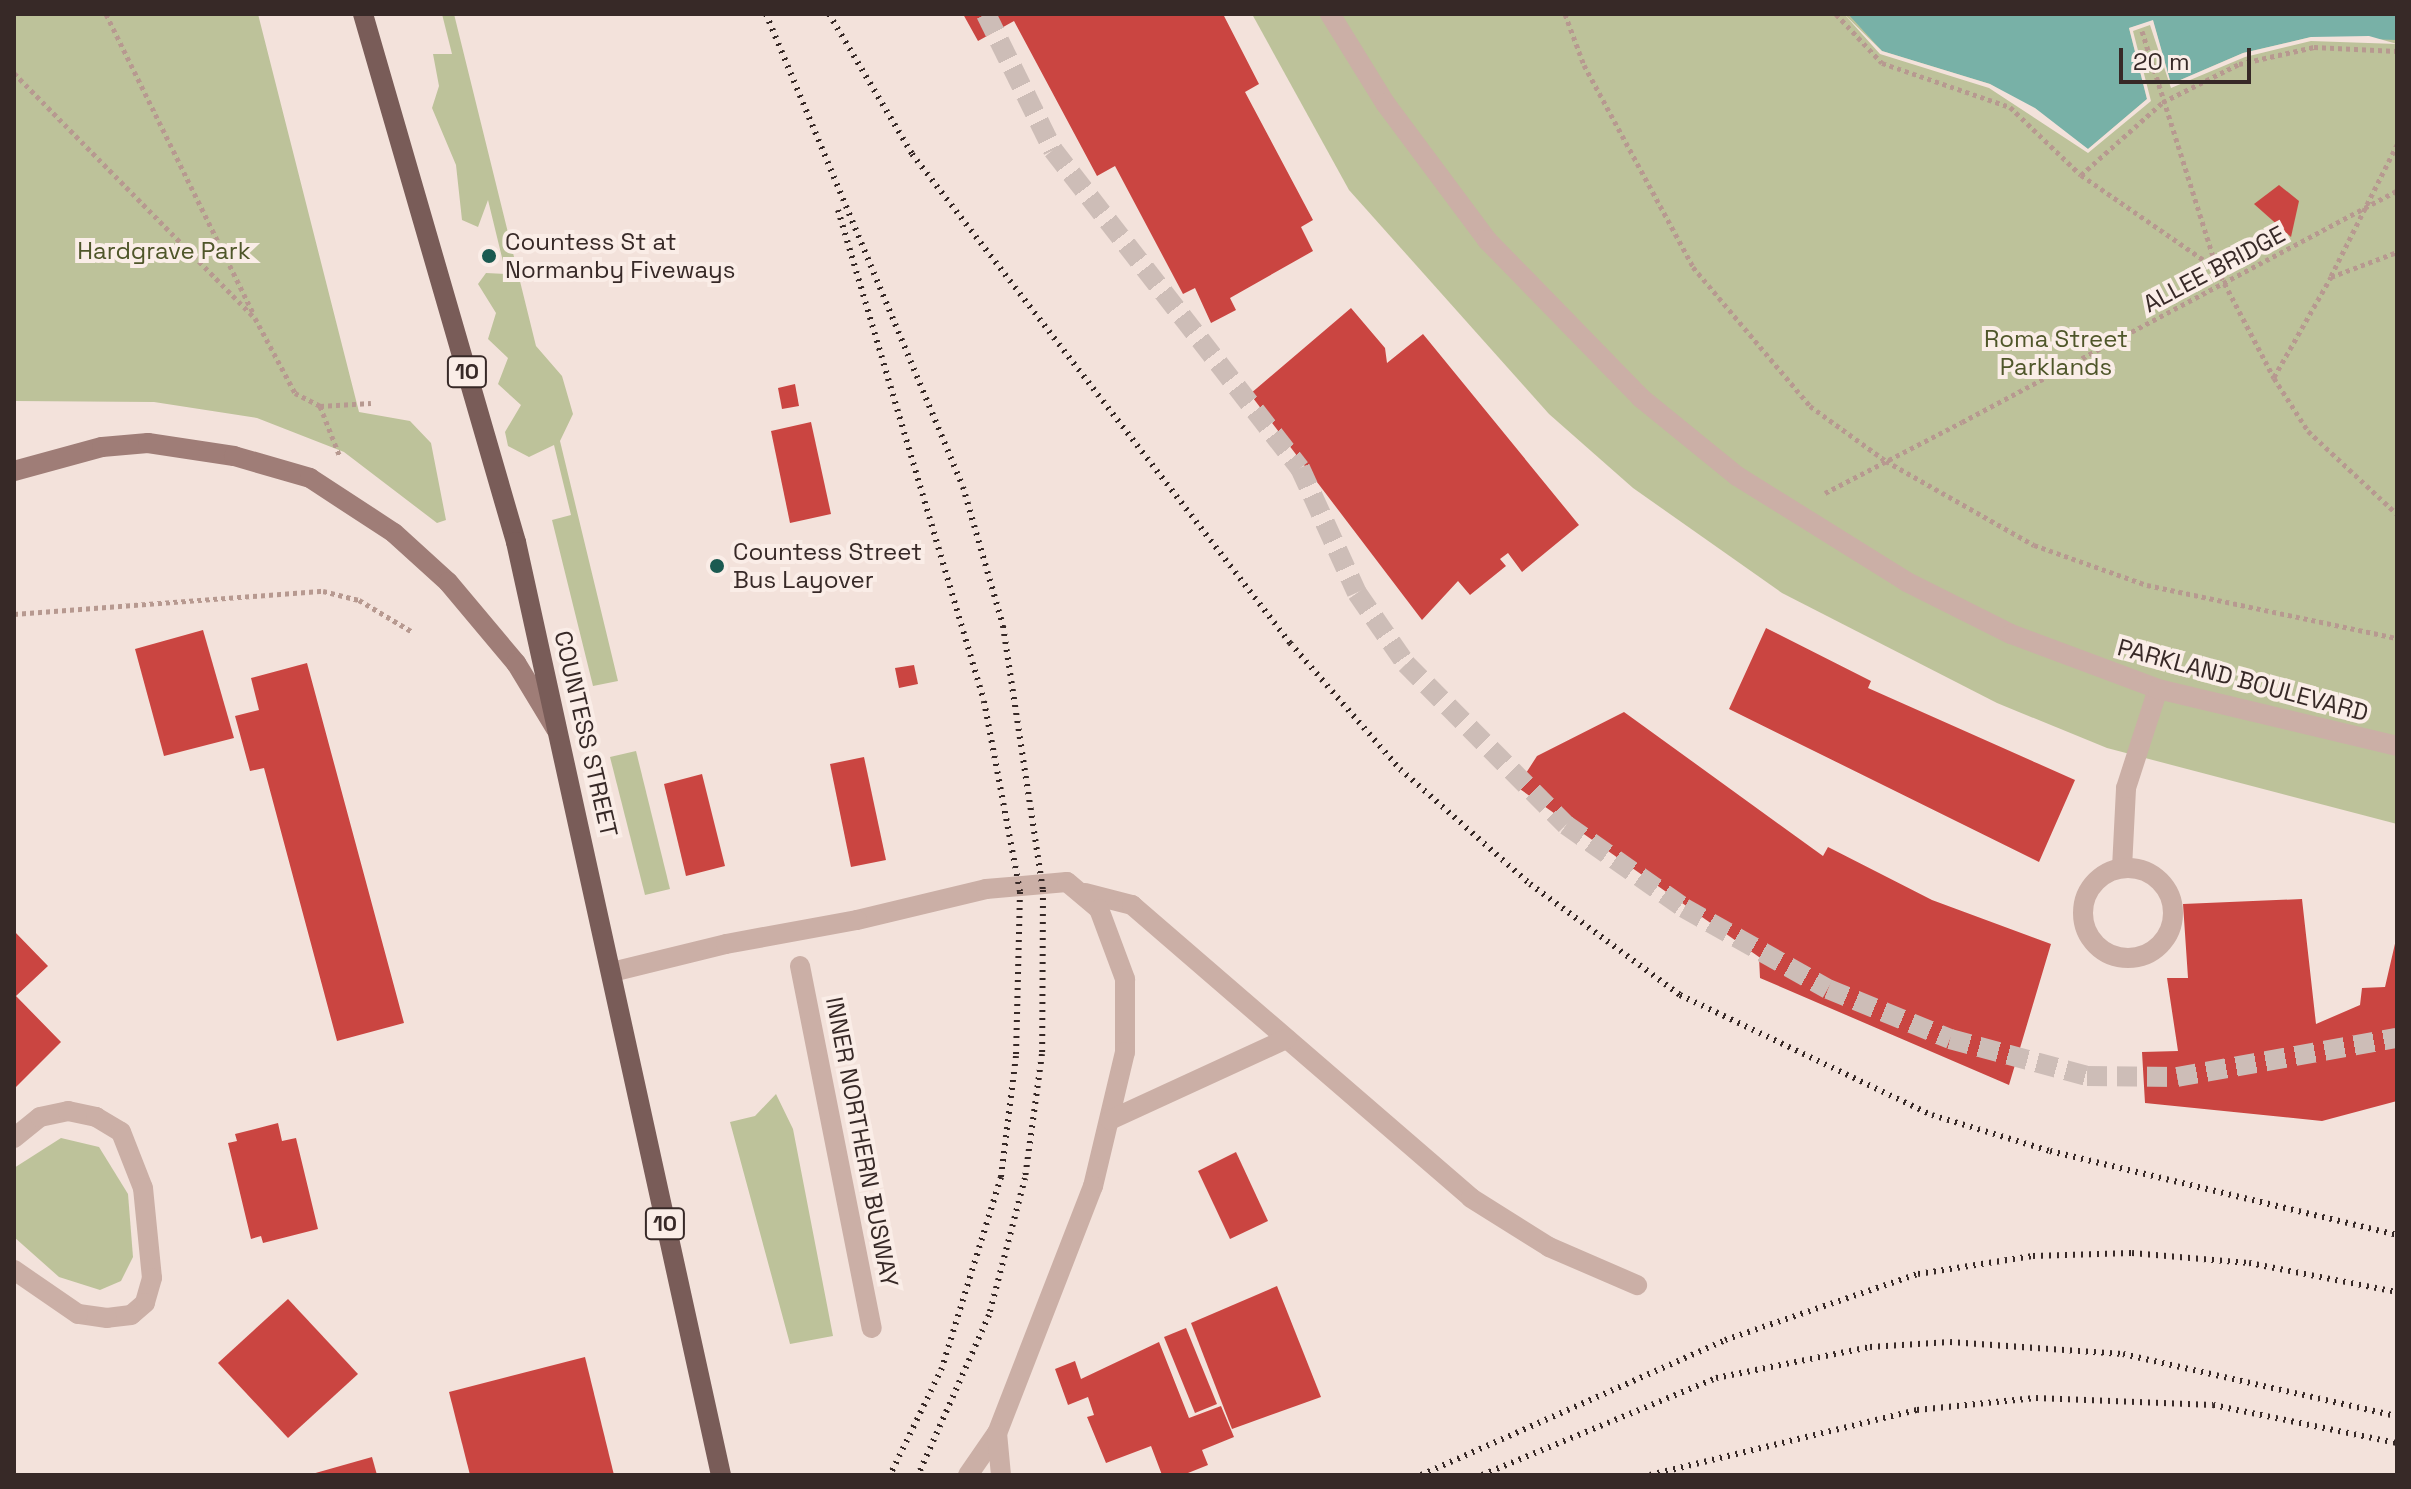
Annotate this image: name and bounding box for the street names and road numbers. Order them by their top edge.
street label: ALLEE BRIDGE [2138,220,2290,318]
road number: 10 [445,354,489,390]
street label: COUNTESS STREET [548,628,624,840]
street label: PARKLAND BOULEVARD [2114,633,2372,727]
street label: INNER NORTHERN BUSWAY [820,995,904,1289]
road number: 10 [643,1206,687,1242]

